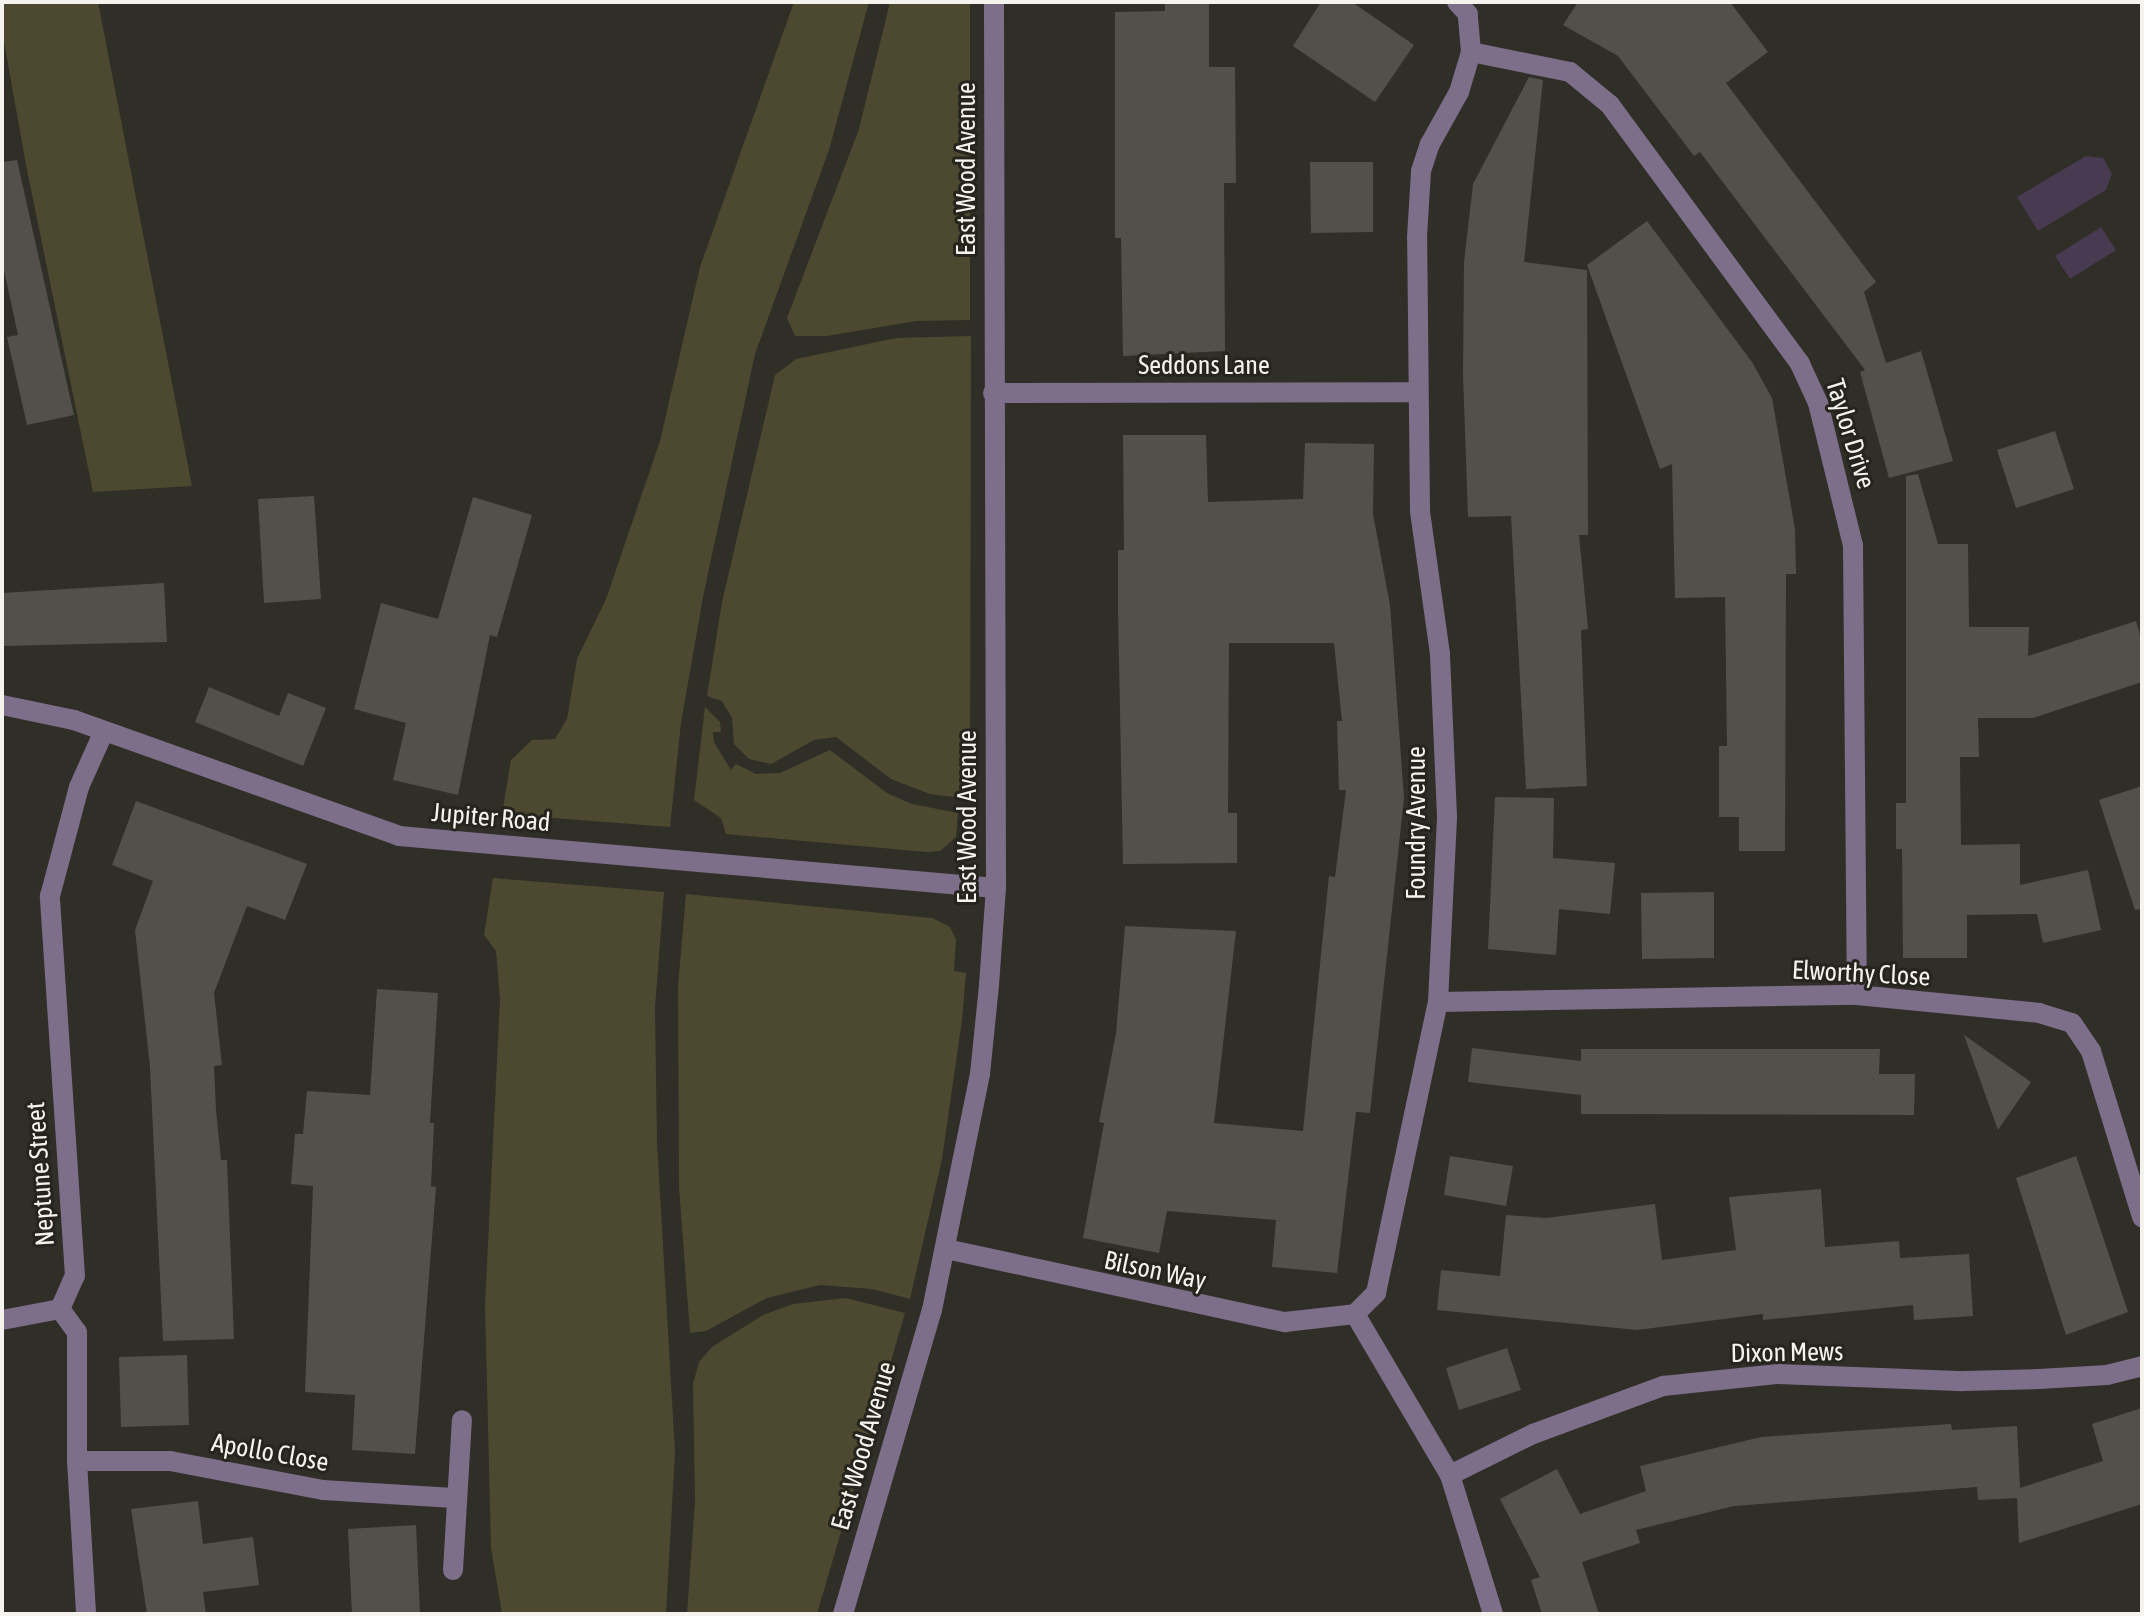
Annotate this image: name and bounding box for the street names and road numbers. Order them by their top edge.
street label: East Wood Avenue [951,82,983,256]
street label: Seddons Lane [1138,350,1270,382]
street label: Taylor Drive [1819,375,1881,493]
street label: East Wood Avenue [952,730,984,904]
street label: Foundry Avenue [1401,746,1433,900]
street label: Jupiter Road [430,797,552,839]
street label: Elworthy Close [1791,955,1931,993]
street label: Neptune Street [20,1101,62,1247]
street label: Bilson Way [1101,1245,1209,1297]
street label: Dixon Mews [1730,1336,1844,1370]
street label: East Wood Avenue [825,1358,903,1534]
street label: Apollo Close [209,1427,331,1479]

